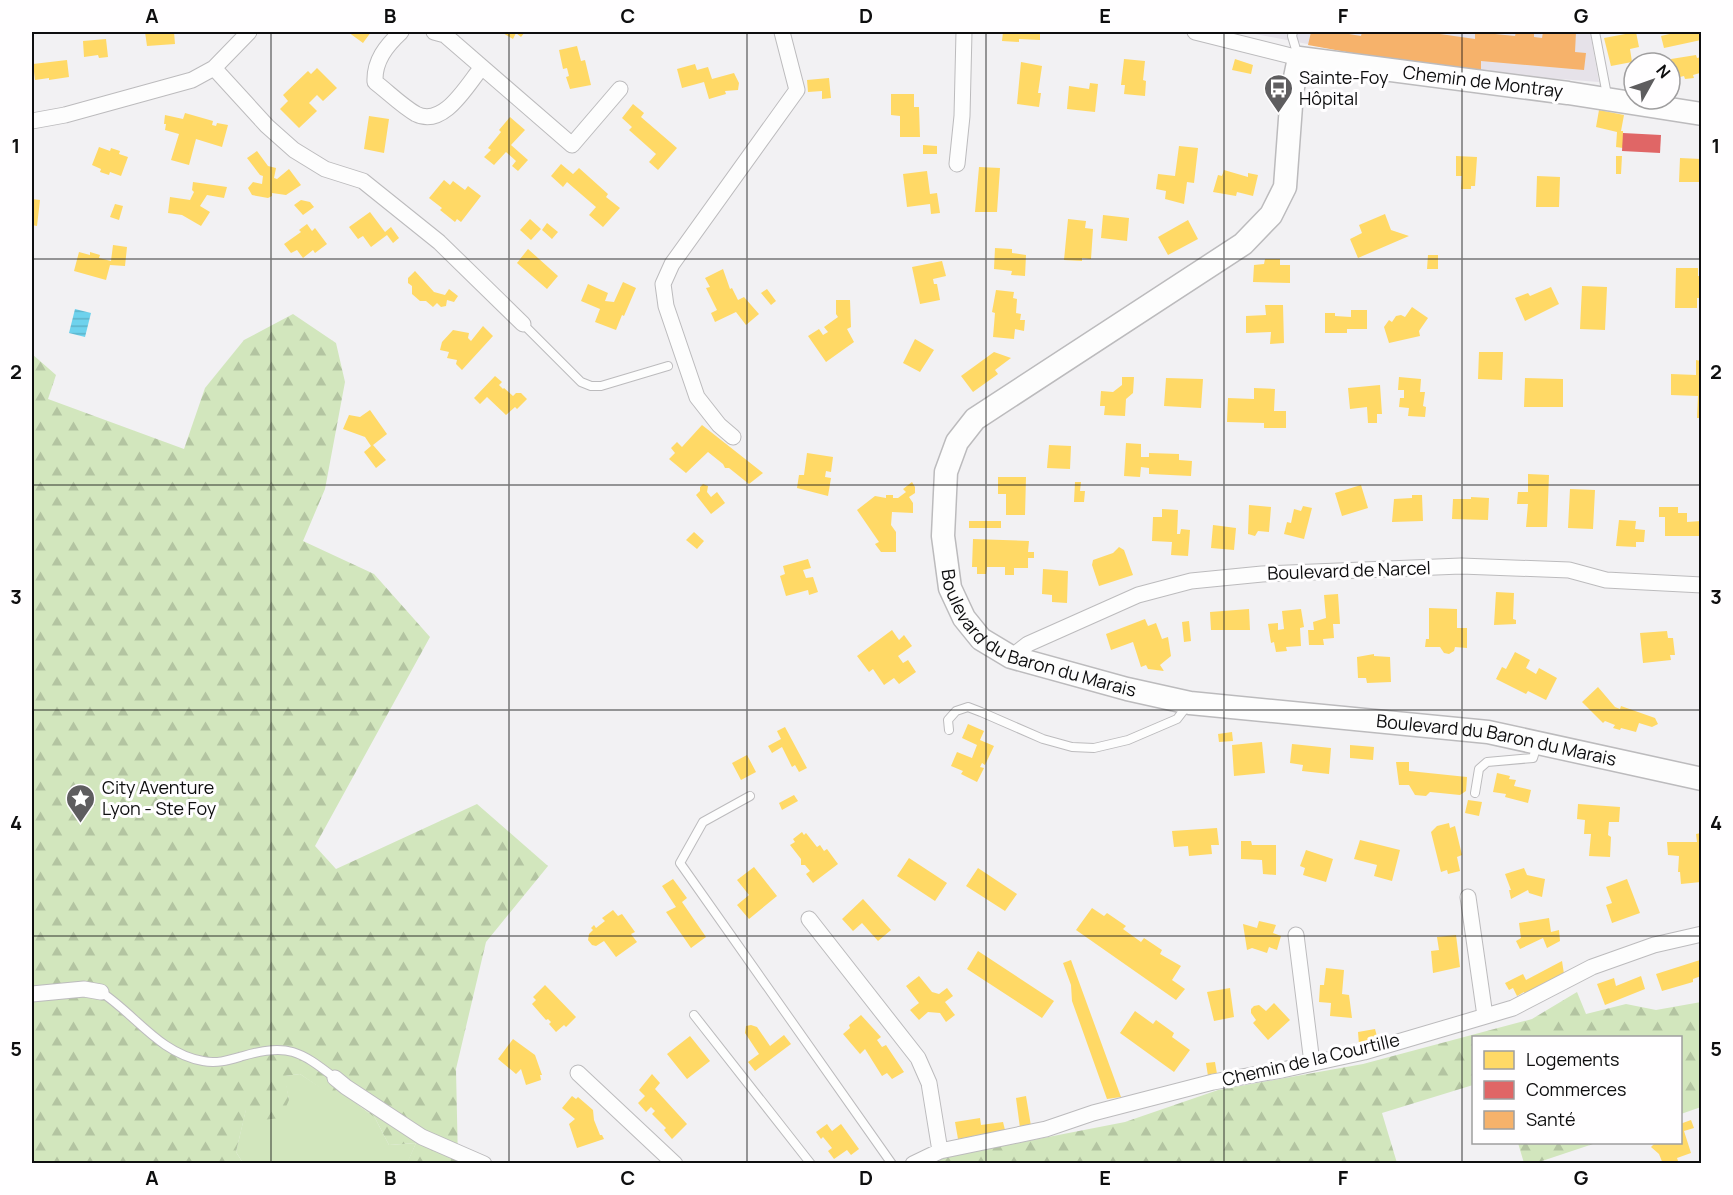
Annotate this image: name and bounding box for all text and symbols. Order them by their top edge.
text: A [145,2,159,29]
text: B [384,2,397,29]
text: C [621,2,635,29]
text: D [859,2,873,29]
text: E [1099,2,1111,29]
text: F [1338,2,1349,29]
text: G [1574,2,1589,29]
north arrow [1622,51,1682,111]
street label: Chemin de Montray [1402,59,1565,103]
text: N [1651,60,1676,83]
place label: Sainte-Foy Hôpital [1299,65,1389,110]
bus stop icon: Sainte-Foy Hôpital [1262,72,1294,114]
text: 1 [12,132,20,159]
text: 1 [1712,132,1720,159]
text: 2 [10,358,22,385]
text: 2 [1710,358,1722,385]
street label: Boulevard de Narcel [1267,555,1431,585]
street label: Boulevard du Baron du Marais [937,568,1139,702]
text: 3 [10,583,22,610]
text: 3 [1710,583,1722,610]
street label: Boulevard du Baron du Marais [1375,708,1619,771]
place label: City Aventure Lyon - Ste Foy [102,775,217,820]
place icon: City Aventure Lyon - Ste Foy [65,782,97,824]
text: 4 [10,809,22,836]
text: 4 [1710,809,1722,836]
street label: Chemin de la Courtille [1220,1027,1402,1091]
text: 5 [10,1035,22,1062]
text: 5 [1710,1035,1722,1062]
legend [1472,1036,1682,1144]
text: Logements [1526,1047,1620,1071]
text: Commerces [1526,1077,1627,1101]
text: Santé [1526,1107,1576,1131]
text: A [145,1164,159,1191]
text: B [384,1164,397,1191]
text: C [621,1164,635,1191]
text: D [859,1164,873,1191]
text: E [1099,1164,1111,1191]
text: F [1338,1164,1349,1191]
text: G [1574,1164,1589,1191]

